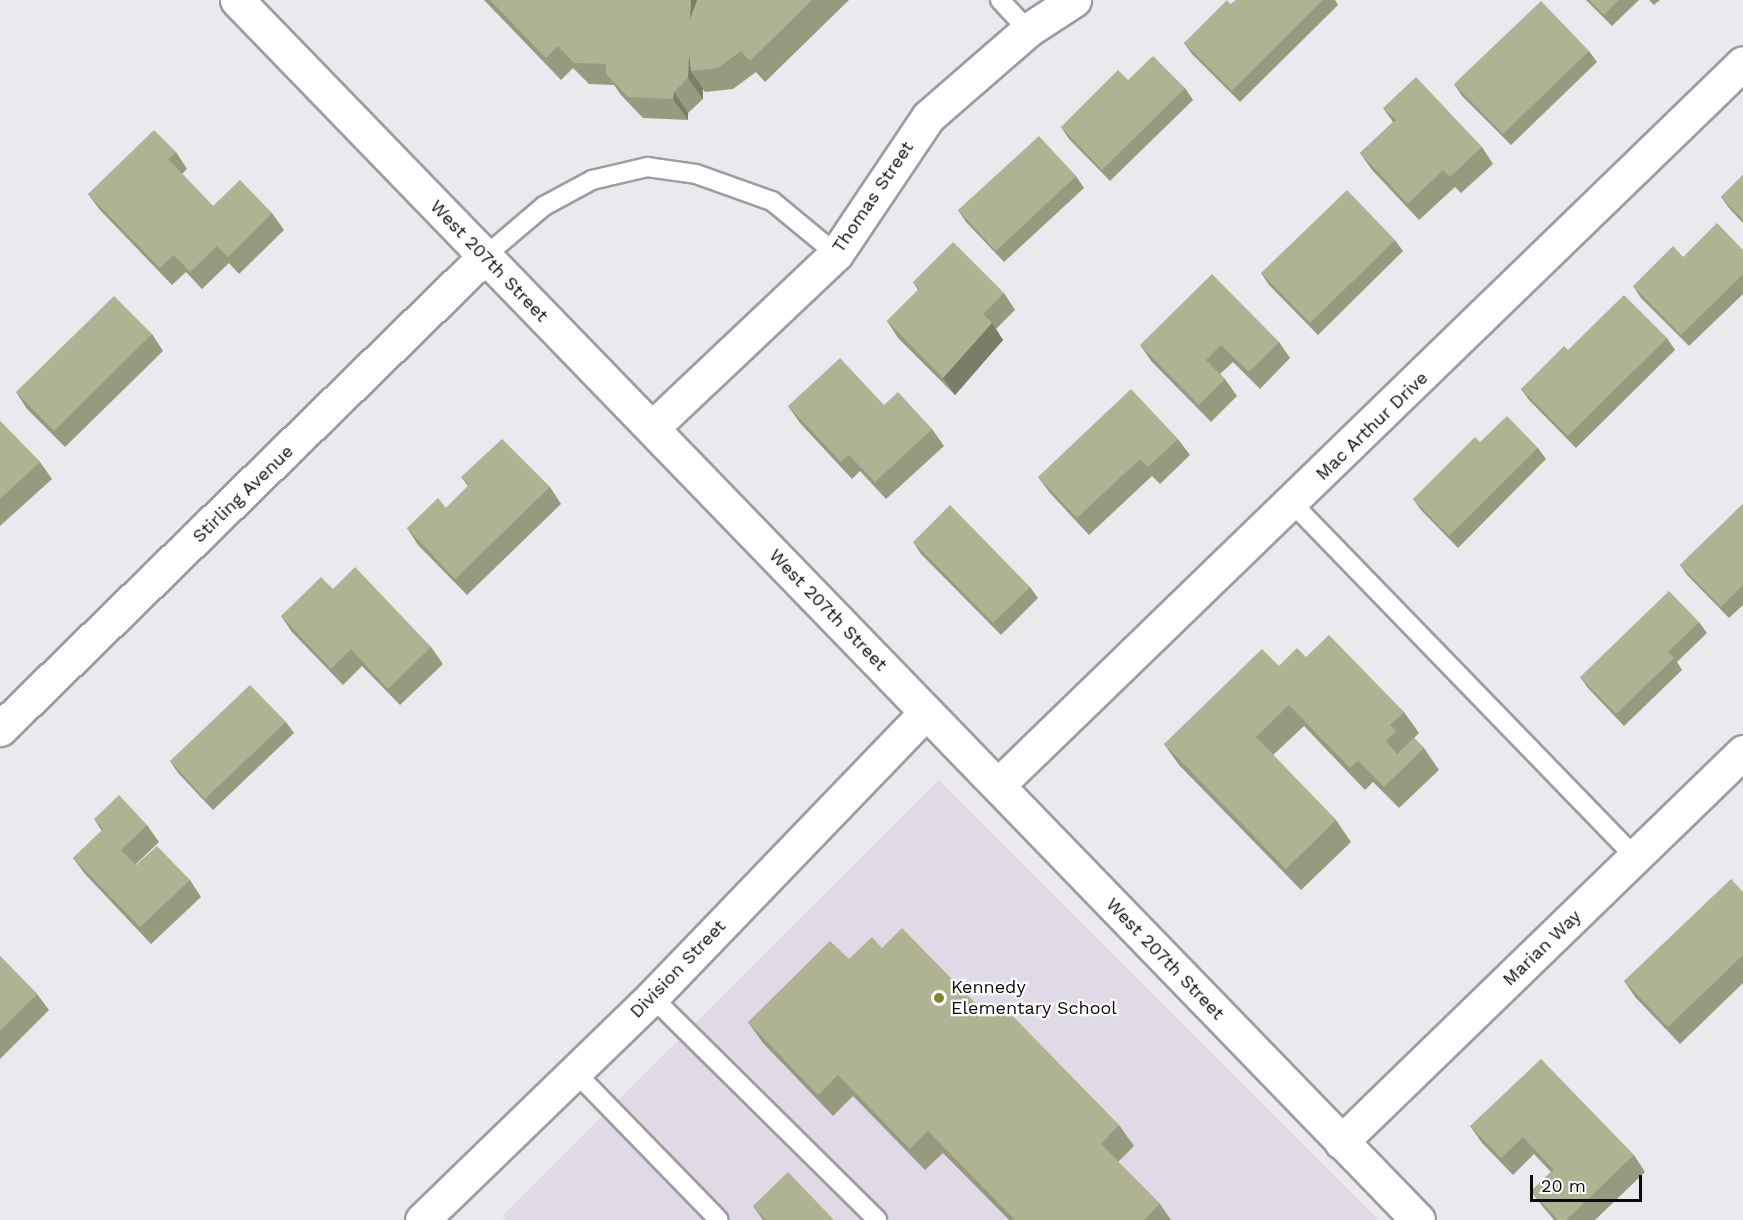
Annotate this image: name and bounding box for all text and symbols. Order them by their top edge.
street label: Thomas Street [828,137,918,257]
street label: West 207th Street [425,196,553,326]
street label: Mac Arthur Drive [1311,367,1433,485]
street label: Stirling Avenue [188,440,298,548]
street label: West 207th Street [764,545,892,675]
street label: West 207th Street [1101,894,1229,1024]
street label: Marian Way [1498,905,1586,991]
street label: Division Street [626,915,730,1023]
place label: Kennedy Elementary School [951,977,1117,1020]
marker: Kennedy Elementary School [932,991,946,1005]
scale bar [1533,1163,1646,1201]
text: 20 m [1541,1175,1586,1196]

